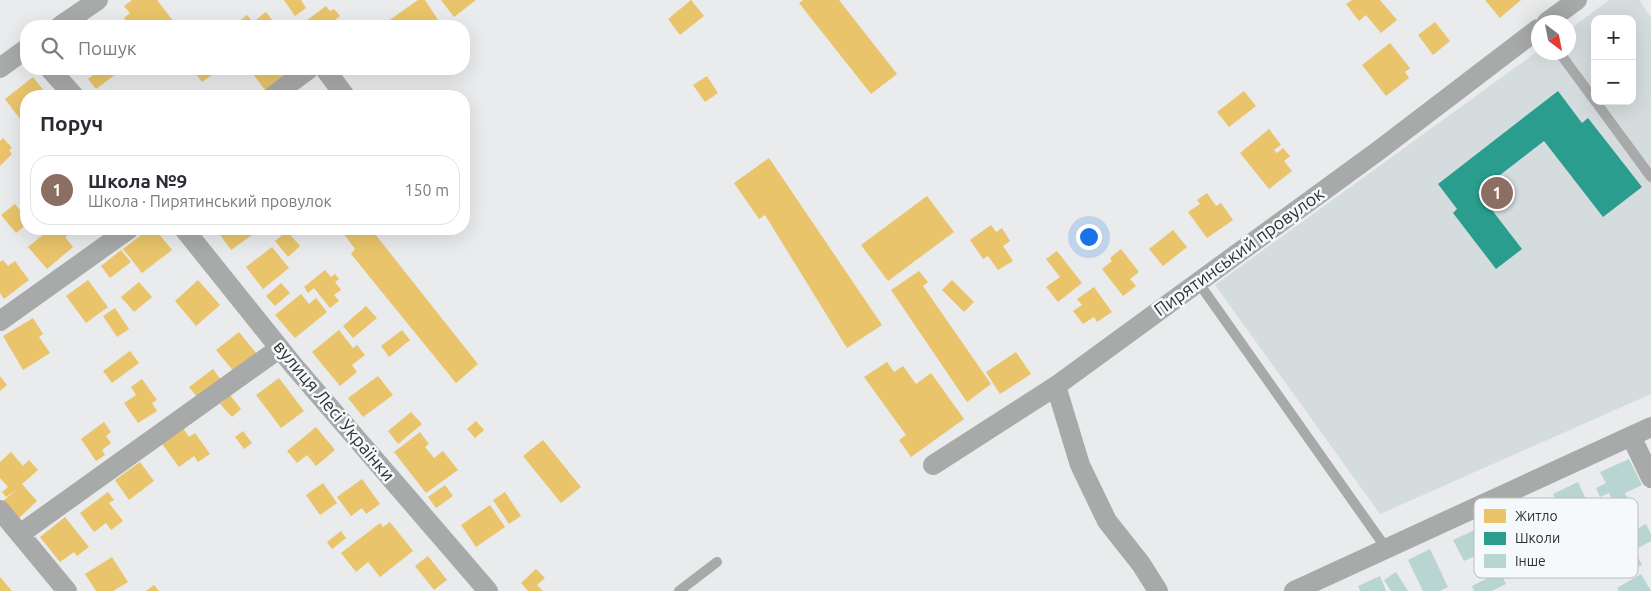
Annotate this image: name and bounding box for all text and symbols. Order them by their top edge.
north arrow [1531,15,1576,60]
map controls [1591,15,1636,105]
button: + [1591,15,1636,60]
search box [20,20,470,75]
icon: search [38,34,66,62]
text: Пошук [78,37,137,59]
button: − [1591,60,1636,105]
text: Поруч [40,111,103,135]
text: Школа №9 [88,170,187,192]
pin: 1 [1481,174,1513,212]
text: 1 [52,181,62,199]
text: 150 m [404,181,449,199]
street label: Пирятинський провулок [1150,183,1327,319]
text: Школа · Пирятинський провулок [88,192,332,210]
your location [1076,224,1102,250]
street label: вулиця Лесі Українки [270,336,399,485]
legend [1474,498,1638,578]
text: Житло [1515,508,1558,524]
text: Школи [1515,530,1560,546]
text: Інше [1515,553,1546,569]

